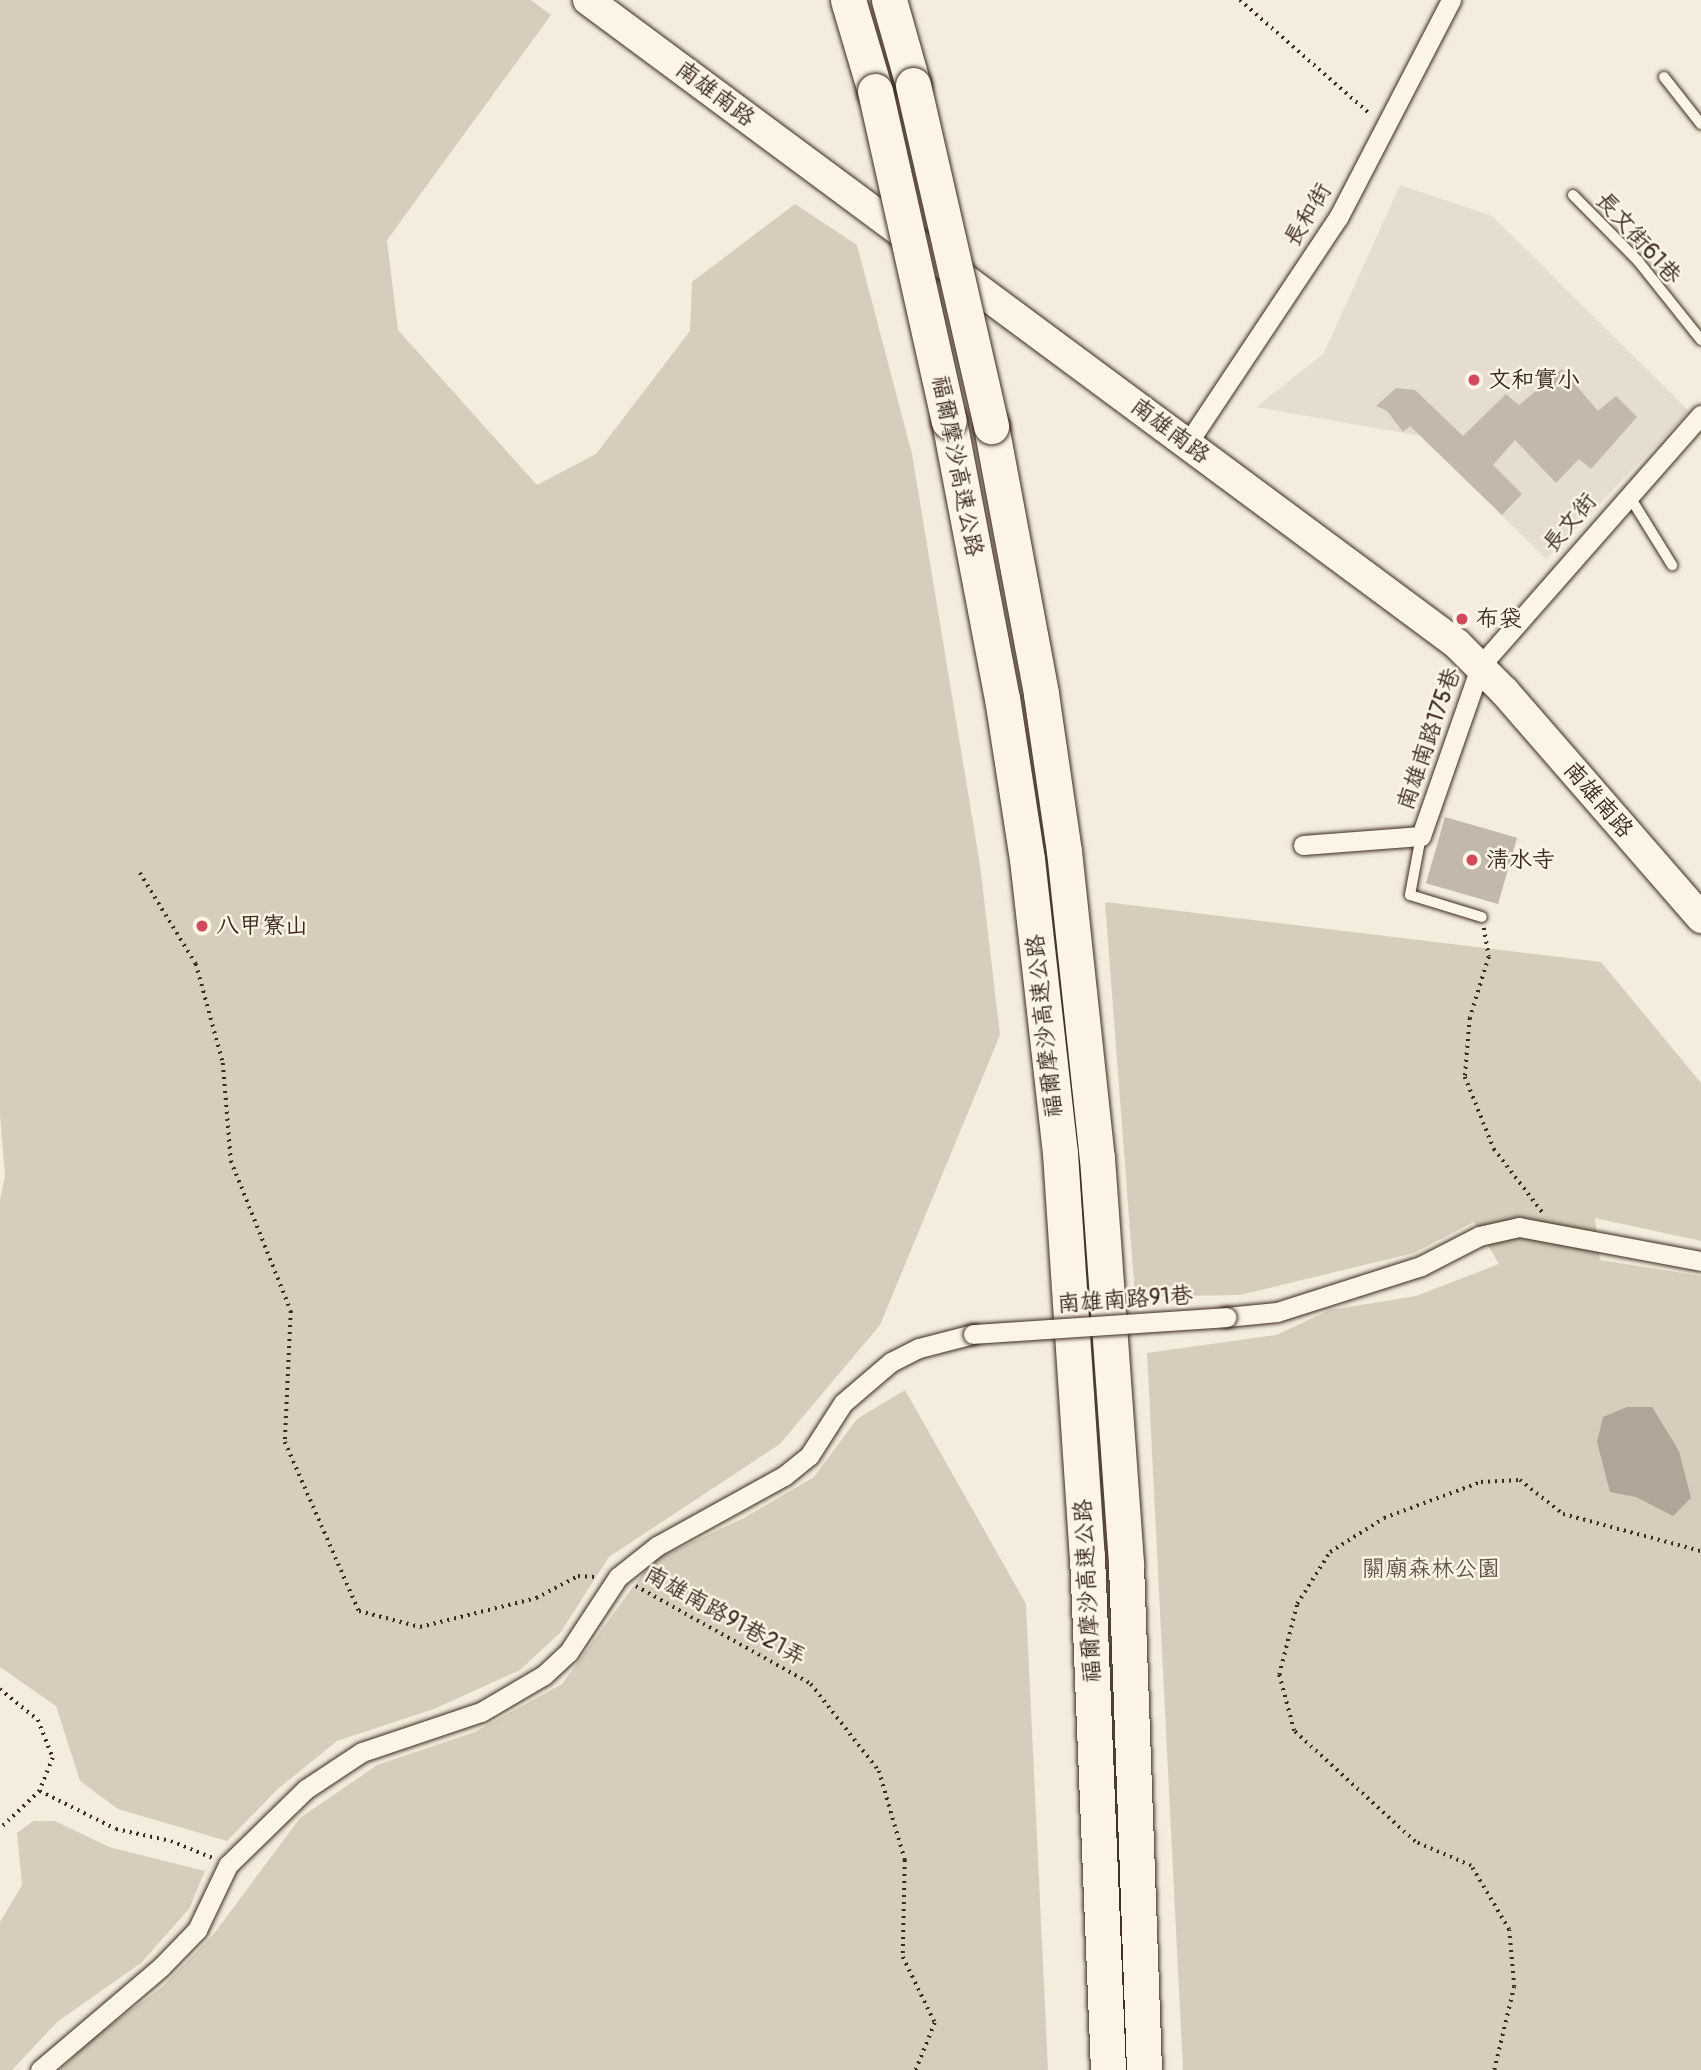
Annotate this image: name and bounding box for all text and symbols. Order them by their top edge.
street label: 南雄南路 [670,55,760,133]
street label: 長和街 [1278,178,1338,252]
street label: 長文街61巷 [1589,186,1687,290]
place label: 文和實小 [1488,366,1580,394]
marker: 文和實小 [1466,372,1482,388]
street label: 福爾摩沙高速公路 [926,373,988,559]
street label: 南雄南路 [1125,392,1215,470]
street label: 長文街 [1537,488,1603,558]
place label: 布袋 [1476,605,1522,633]
marker: 布袋 [1454,611,1470,627]
street label: 南雄南路175巷 [1392,664,1466,814]
street label: 南雄南路 [1557,756,1639,844]
place label: 清水寺 [1486,846,1555,874]
marker: 清水寺 [1464,852,1480,868]
place label: 八甲寮山 [216,912,308,940]
marker: 八甲寮山 [194,918,210,934]
street label: 福爾摩沙高速公路 [1022,933,1068,1119]
street label: 南雄南路91巷 [1056,1281,1194,1319]
street label: 福爾摩沙高速公路 [1069,1498,1107,1684]
park label: 關廟森林公園 [1362,1555,1500,1583]
street label: 南雄南路91巷21弄 [639,1560,811,1672]

